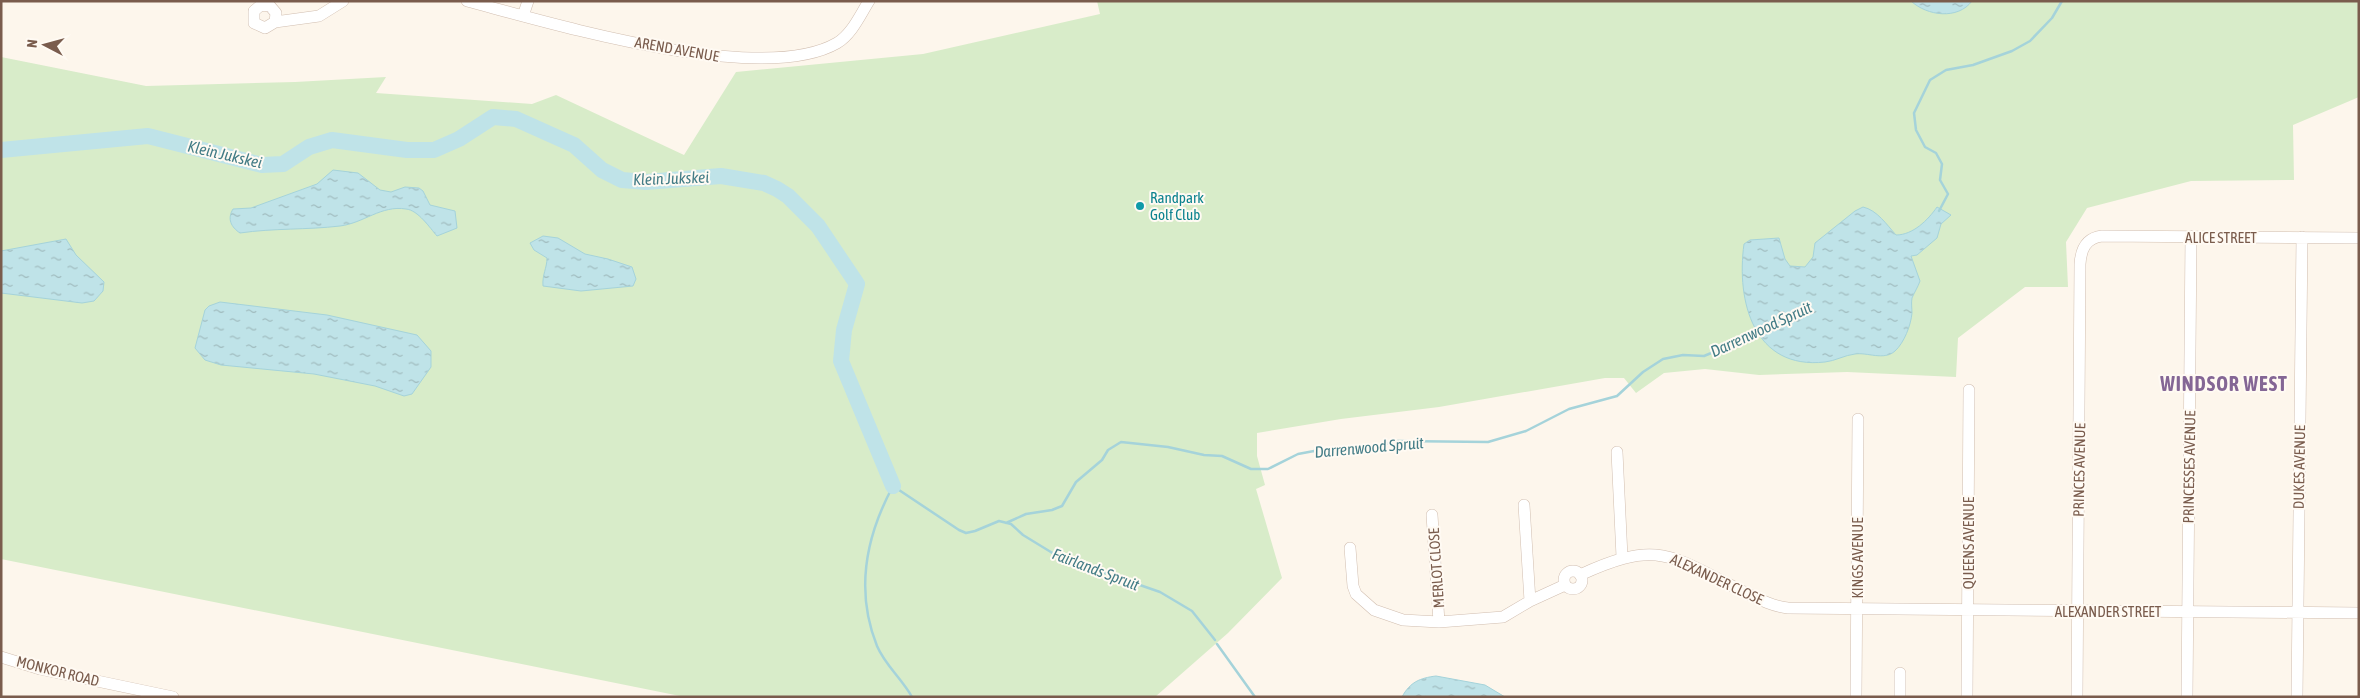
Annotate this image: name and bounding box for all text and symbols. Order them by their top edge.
north arrow [20,20,70,70]
street label: AREND AVENUE [633,33,721,65]
text: N [24,39,40,49]
water label: Klein Jukskei [186,137,264,171]
water label: Klein Jukskei [633,168,710,188]
place label: Randpark Golf Club [1150,189,1204,223]
marker: Randpark Golf Club [1134,200,1146,212]
street label: ALICE STREET [2185,229,2257,246]
water label: Darrenwood Spruit [1708,298,1815,361]
district label: WINDSOR WEST [2159,372,2288,395]
street label: PRINCESSES AVENUE [2180,410,2198,524]
street label: PRINCES AVENUE [2070,422,2088,517]
street label: DUKES AVENUE [2290,424,2308,509]
water label: Darrenwood Spruit [1314,433,1425,462]
street label: QUEENS AVENUE [1960,496,1977,589]
street label: KINGS AVENUE [1849,517,1866,599]
street label: MERLOT CLOSE [1425,527,1447,609]
water label: Fairlands Spruit [1050,544,1142,595]
street label: ALEXANDER CLOSE [1668,550,1767,608]
street label: ALEXANDER STREET [2055,603,2162,620]
street label: MONKOR ROAD [15,653,101,689]

